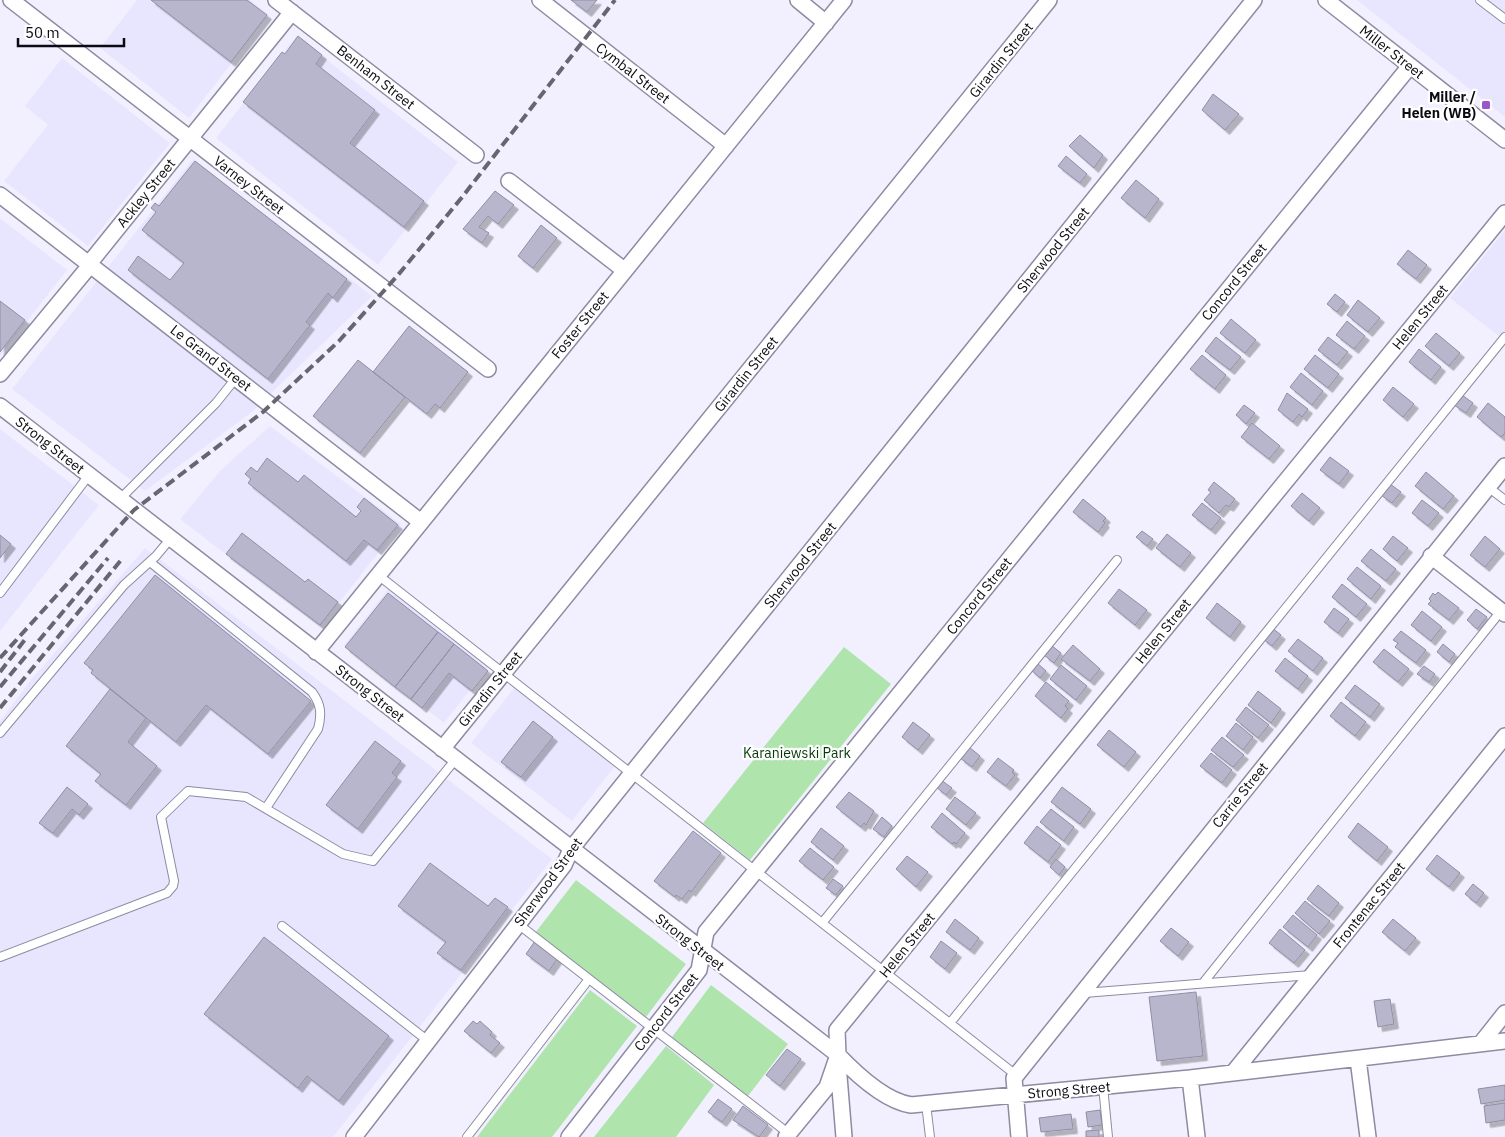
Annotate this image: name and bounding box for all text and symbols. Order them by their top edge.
scale bar [18,15,124,47]
street label: Girardin Street [965,18,1037,101]
street label: Miller Street [1356,21,1428,83]
text: 50 m [25,23,60,42]
street label: Cymbal Street [592,39,674,108]
street label: Benham Street [333,41,419,113]
place label: Miller / Helen (WB) [1402,88,1476,122]
marker: Miller / Helen (WB) [1480,99,1492,111]
street label: Varney Street [210,152,288,218]
street label: Ackley Street [113,155,179,231]
street label: Sherwood Street [1013,203,1093,297]
street label: Concord Street [1197,240,1271,324]
street label: Helen Street [1388,281,1452,353]
street label: Foster Street [547,288,613,362]
street label: Le Grand Street [167,321,255,395]
street label: Girardin Street [710,332,782,415]
street label: Strong Street [12,412,88,478]
street label: Sherwood Street [760,518,840,612]
street label: Concord Street [942,554,1016,638]
street label: Helen Street [1131,595,1195,667]
street label: Girardin Street [454,647,526,730]
street label: Strong Street [332,660,408,726]
park label: Karaniewski Park [743,744,852,762]
street label: Carrie Street [1208,758,1272,831]
street label: Sherwood Street [510,834,586,930]
street label: Frontenac Street [1329,858,1409,952]
street label: Strong Street [652,909,728,975]
street label: Helen Street [875,909,939,981]
street label: Concord Street [630,969,702,1055]
street label: Strong Street [1027,1077,1111,1103]

